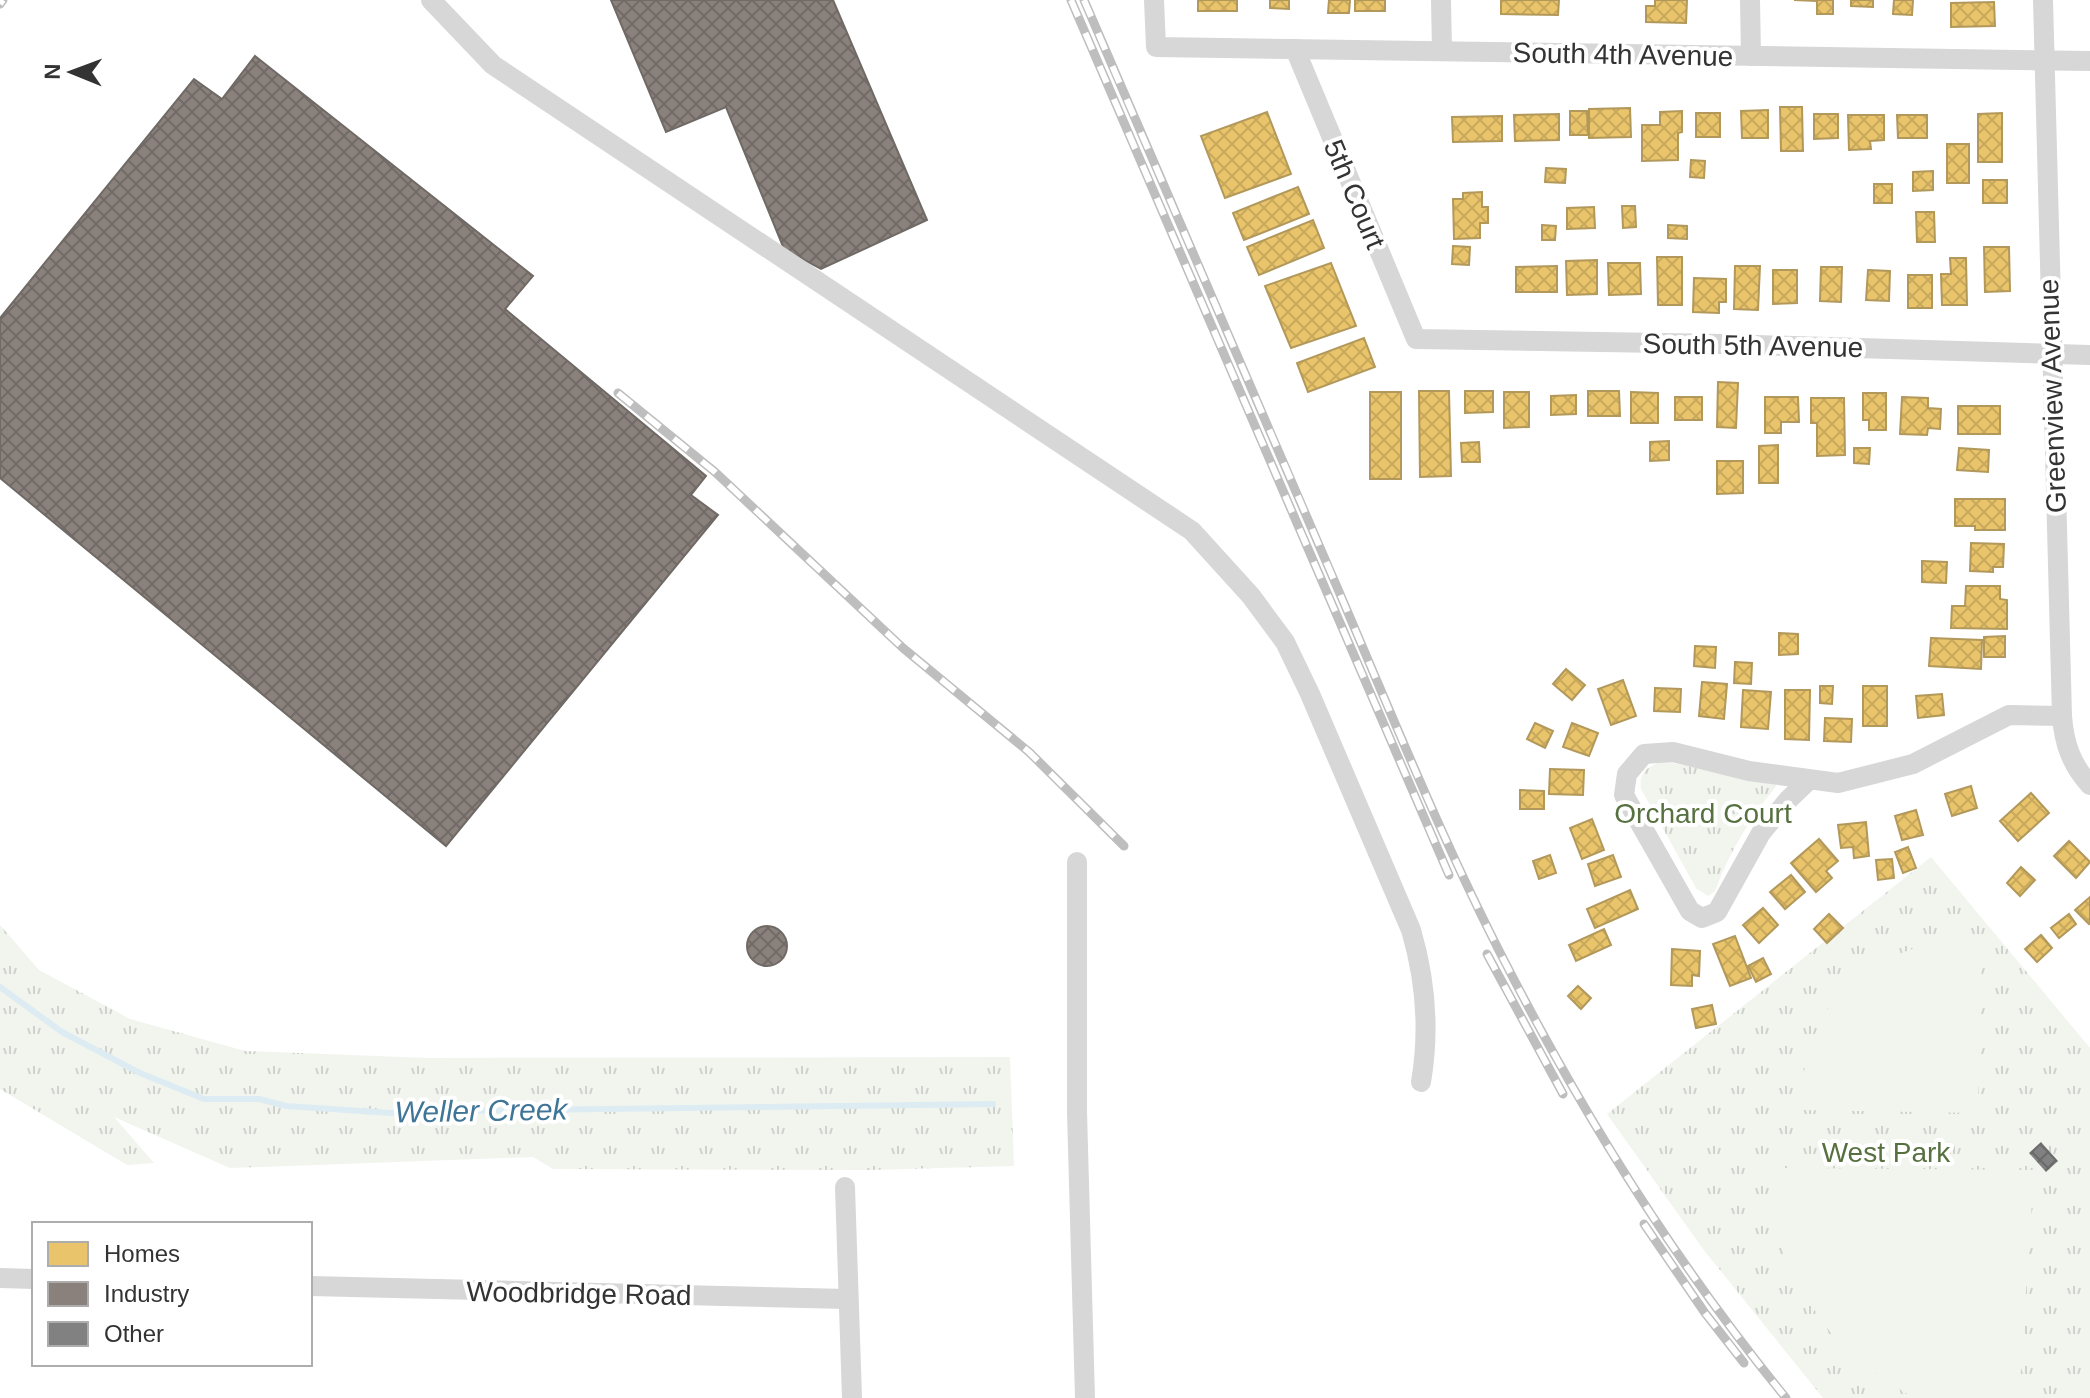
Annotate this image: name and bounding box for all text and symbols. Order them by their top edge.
north arrow [32,32,112,112]
street label: South 4th Avenue [1512,37,1734,72]
text: N [40,63,65,80]
street label: 5th Court [1318,135,1391,253]
street label: Greenview Avenue [2033,278,2072,514]
street label: South 5th Avenue [1642,328,1864,363]
park label: Orchard Court [1614,798,1792,829]
water label: Weller Creek [394,1092,570,1129]
park label: West Park [1822,1137,1951,1168]
legend [32,1222,312,1366]
text: Homes [104,1240,180,1267]
street label: Woodbridge Road [466,1276,692,1311]
text: Industry [104,1280,189,1307]
text: Other [104,1320,164,1347]

